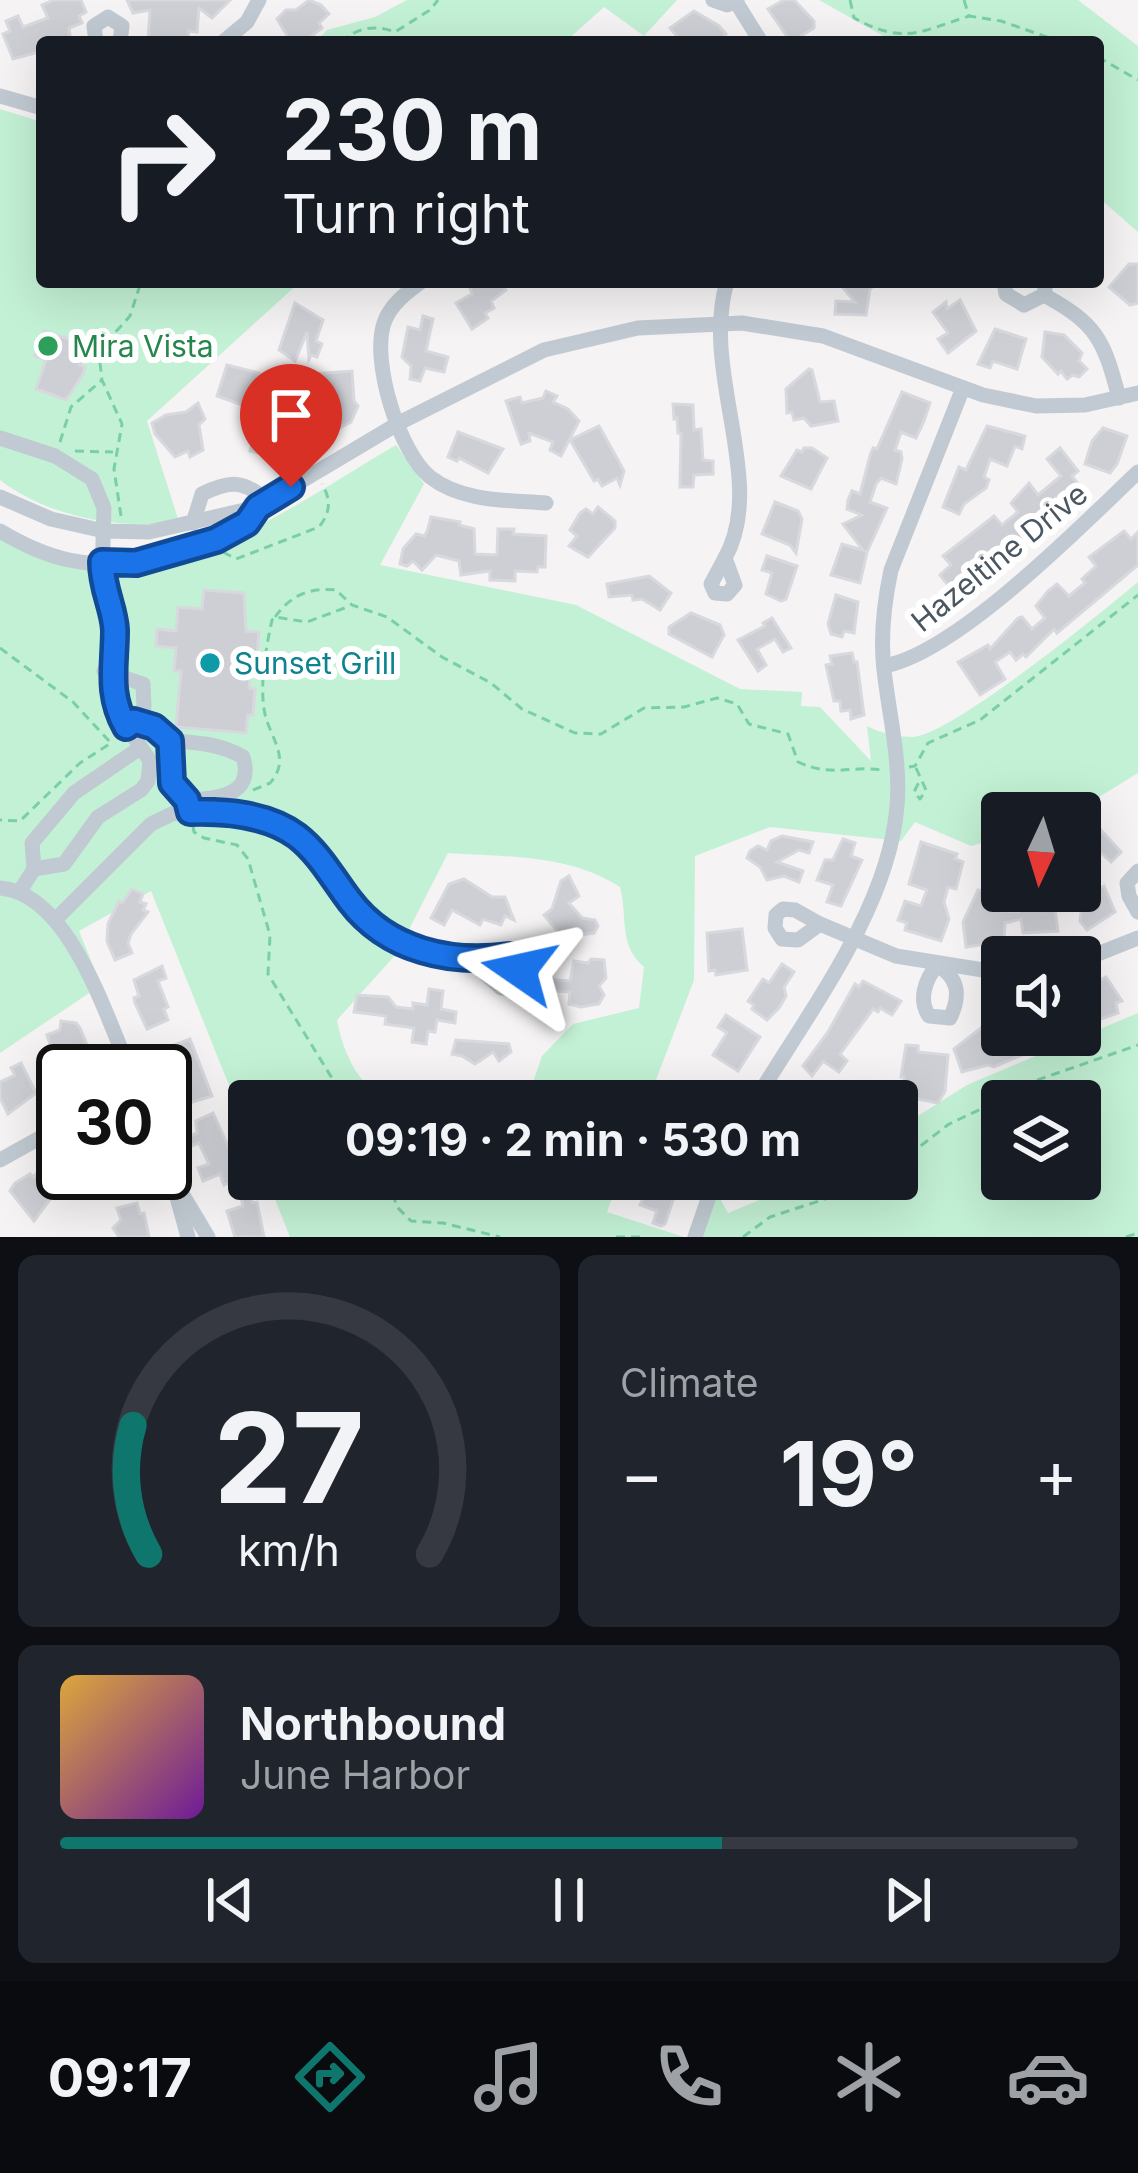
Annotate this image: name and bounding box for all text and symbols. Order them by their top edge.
text: 230 m [282,79,542,180]
icon: right [84,84,240,240]
text: Turn right [282,181,530,246]
place label: Mira Vista [72,328,214,364]
marker: Mira Vista [35,333,61,359]
pin [240,364,342,487]
icon: arrive [258,382,324,448]
street label: Hazeltine Drive [904,475,1094,639]
place label: Sunset Grill [234,645,396,681]
marker: Sunset Grill [197,650,223,676]
north arrow [981,792,1101,912]
map controls [981,792,1101,1200]
position arrow [456,907,582,1033]
button: sound [981,936,1101,1056]
speed limit sign: 30 [36,1044,192,1200]
button: layers [981,1080,1101,1200]
text: 09:19 · 2 min · 530 m [345,1112,801,1167]
text: Climate [620,1359,759,1406]
text: 27 [213,1382,365,1533]
text: 19° [780,1419,918,1528]
text: − [620,1434,664,1514]
text: + [1034,1434,1078,1514]
text: km/h [238,1524,340,1576]
text: Northbound [240,1696,506,1751]
text: June Harbor [240,1751,470,1798]
icon: previous [197,1867,263,1933]
icon: pause [536,1867,602,1933]
icon: next [875,1867,941,1933]
icon: directions [288,2035,372,2119]
icon: music [467,2035,551,2119]
icon: phone [647,2035,731,2119]
icon: climate [827,2035,911,2119]
icon: car [1006,2035,1090,2119]
text: 09:17 [48,2045,192,2110]

